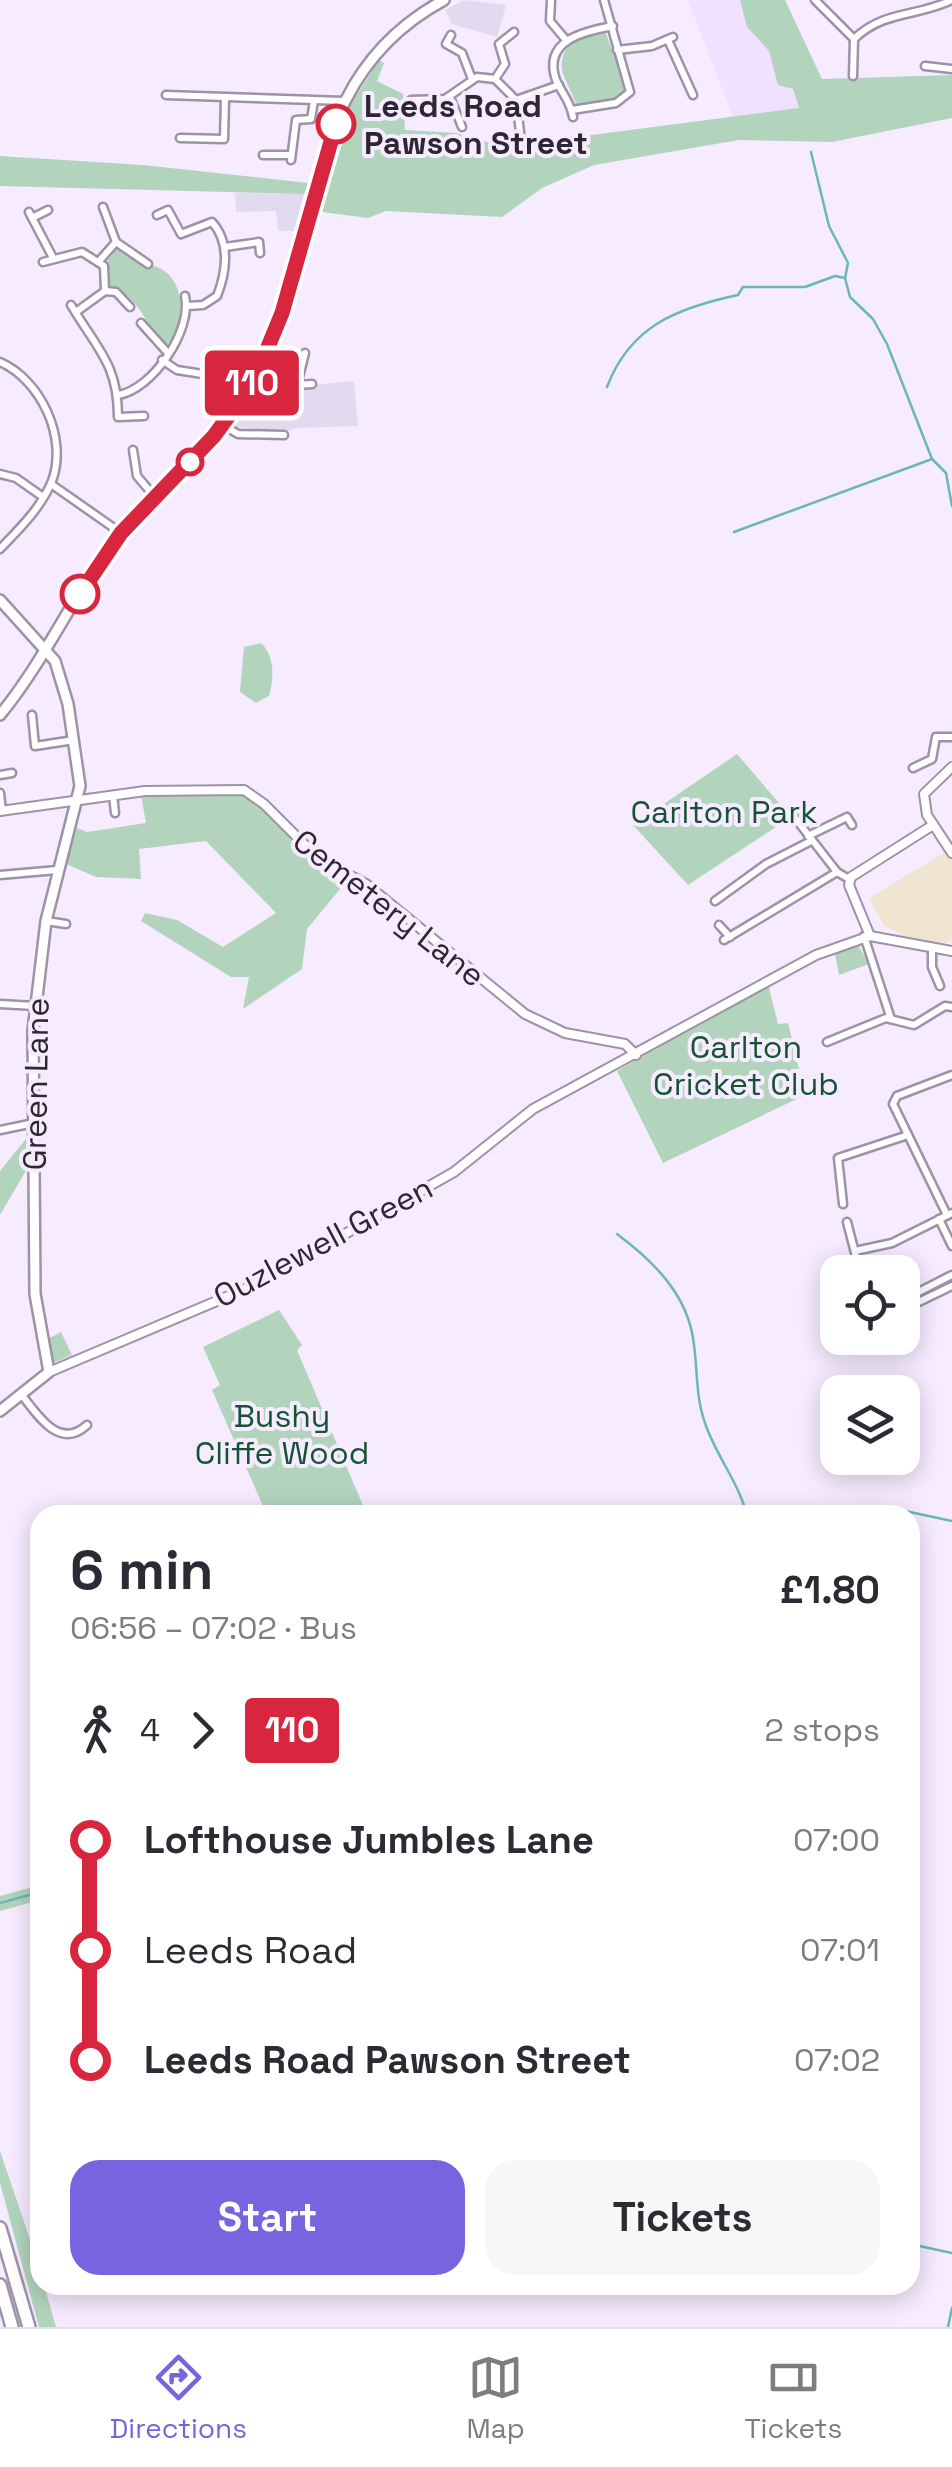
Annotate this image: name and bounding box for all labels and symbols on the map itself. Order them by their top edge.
place label: Leeds Road Pawson Street [364,86,588,163]
marker: Leeds Road Pawson Street [317,105,355,143]
line badge: 110 [194,350,310,416]
unlabelled marker [177,449,203,475]
unlabelled marker [61,575,99,613]
park label: Carlton Park [630,792,818,832]
street label: Cemetery Lane [285,821,493,995]
street label: Green Lane [14,997,58,1171]
park label: Carlton Cricket Club [653,1027,839,1104]
street label: Ouzlewell Green [207,1167,439,1317]
park label: Bushy Cliffe Wood [195,1396,369,1473]

